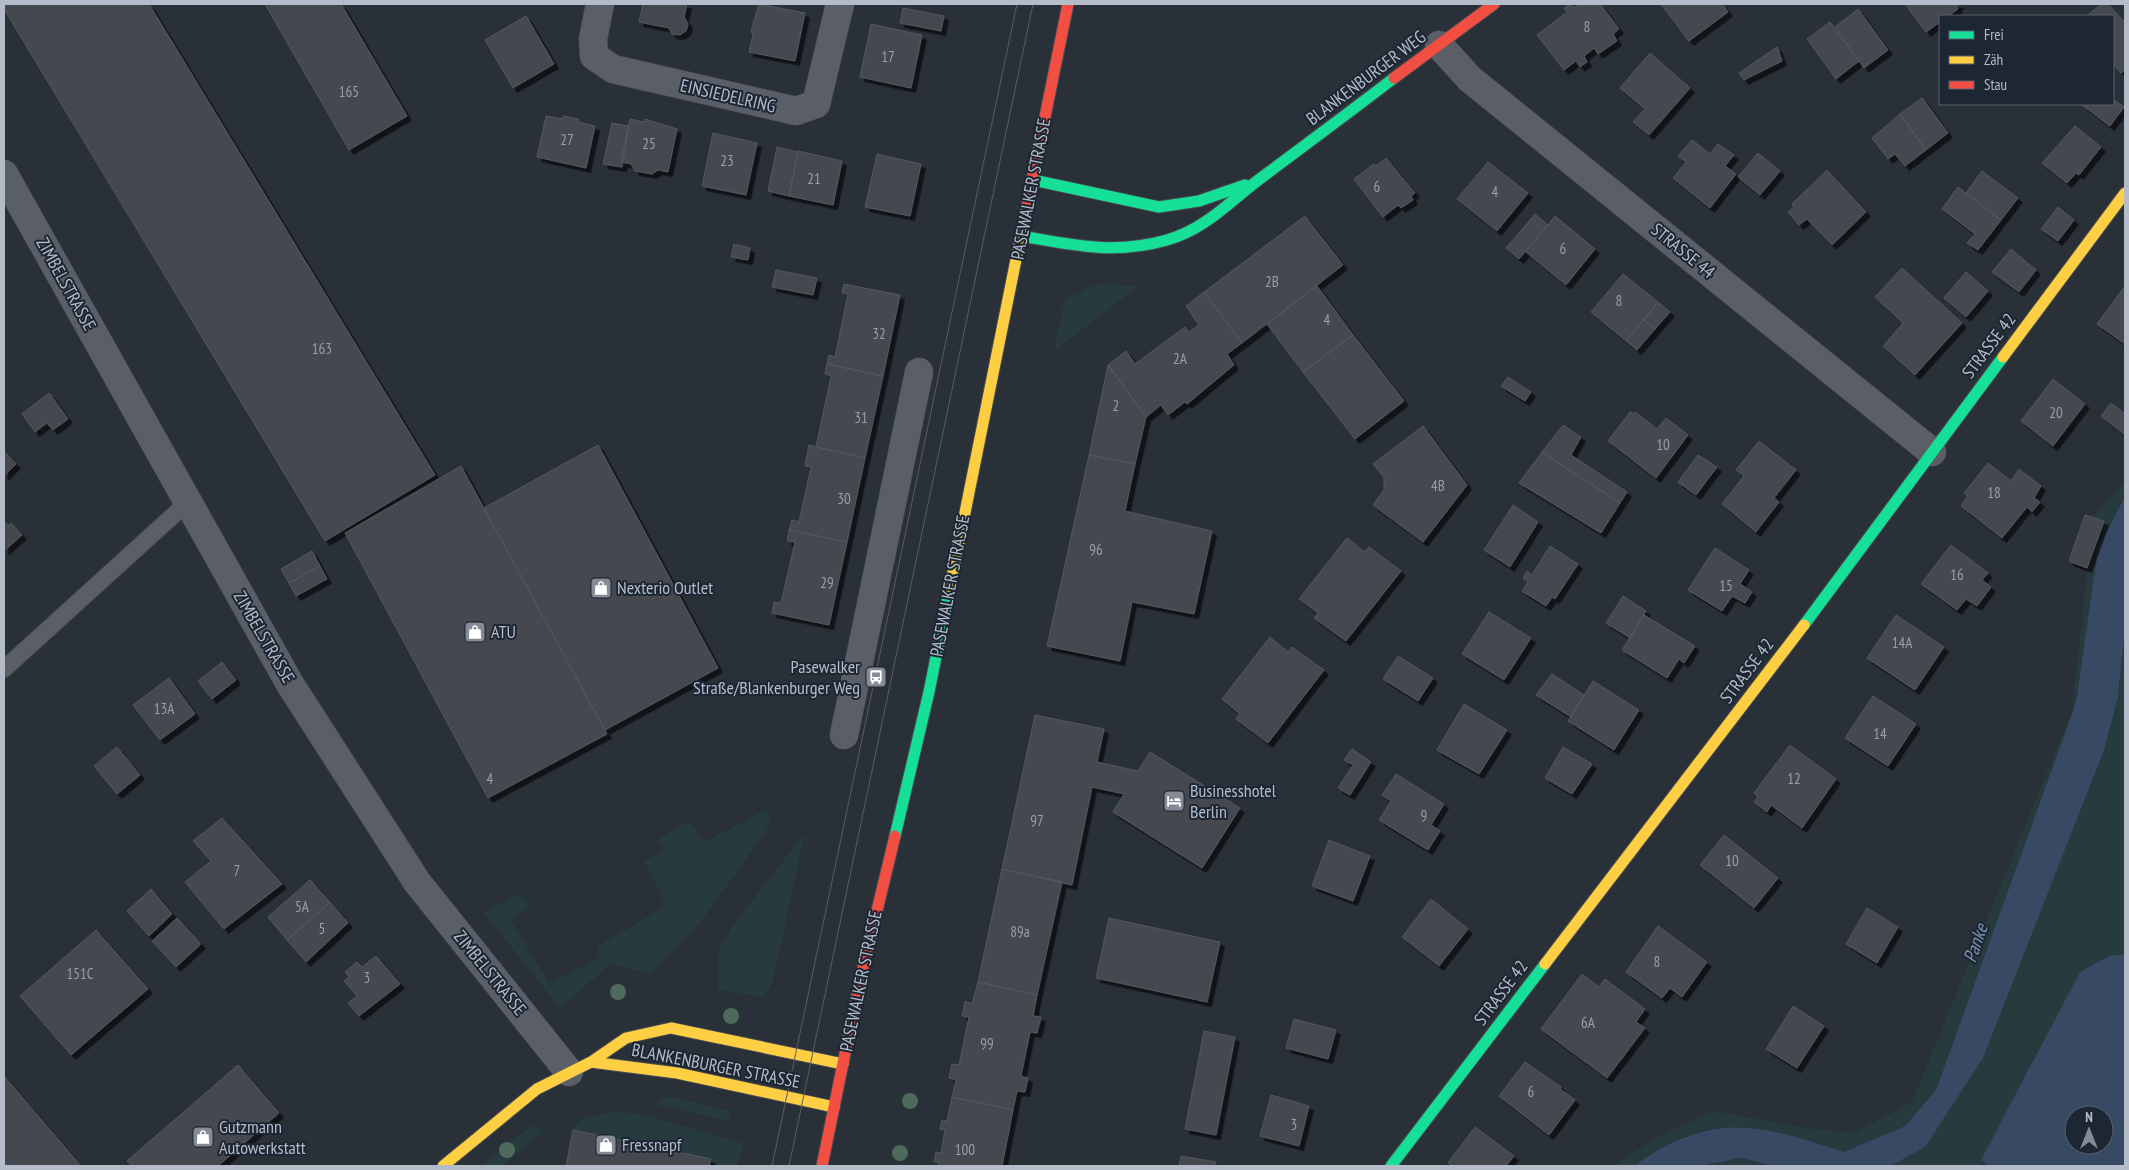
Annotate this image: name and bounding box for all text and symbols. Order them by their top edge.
legend [1939,15,2114,105]
house number: 8 [1584,17,1590,36]
street label: BLANKENBURGER WEG [1301,25,1430,130]
text: Frei [1984,25,2004,44]
house number: 17 [881,47,895,66]
text: Zäh [1984,50,2003,69]
street label: EINSIEDELRING [678,73,778,118]
text: Stau [1984,75,2007,94]
house number: 165 [339,82,359,101]
street label: PASEWALKER STRASSE [1006,116,1055,261]
house number: 27 [560,130,574,149]
house number: 25 [642,134,656,153]
house number: 23 [720,151,734,170]
house number: 21 [807,169,821,188]
house number: 6 [1374,177,1381,196]
house number: 4 [1492,182,1499,201]
street label: STRASSE 44 [1647,218,1720,283]
street label: ZIMBELSTRASSE [31,233,101,334]
house number: 6 [1560,239,1567,258]
house number: 2B [1265,272,1279,291]
house number: 8 [1616,291,1622,310]
street label: STRASSE 42 [1957,309,2021,383]
house number: 4 [1324,310,1331,329]
house number: 32 [872,324,886,343]
house number: 163 [312,339,332,358]
house number: 2A [1173,349,1188,368]
house number: 2 [1113,396,1119,415]
house number: 20 [2049,403,2063,422]
house number: 31 [854,408,868,427]
house number: 10 [1656,435,1670,454]
house number: 4B [1431,476,1445,495]
house number: 18 [1987,483,2001,502]
house number: 30 [837,489,851,508]
street label: PASEWALKER STRASSE [925,513,974,658]
house number: 96 [1089,540,1103,559]
house number: 16 [1950,565,1964,584]
house number: 29 [820,573,834,592]
shop icon: Nexterio Outlet [589,576,613,600]
place label: Nexterio Outlet [617,576,713,599]
house number: 15 [1719,576,1733,595]
street label: ZIMBELSTRASSE [229,586,300,687]
shop icon: ATU [463,620,487,644]
place label: ATU [491,620,516,643]
house number: 14A [1892,633,1913,652]
street label: STRASSE 42 [1715,634,1779,708]
place label: Pasewalker Straße/Blankenburger Weg [693,655,860,699]
bus stop icon: Pasewalker Straße/Blankenburger Weg [864,665,888,689]
house number: 13A [154,699,175,718]
house number: 14 [1873,724,1887,743]
house number: 4 [487,769,494,788]
house number: 12 [1787,769,1801,788]
place label: Businesshotel Berlin [1190,779,1277,823]
hotel icon: Businesshotel Berlin [1162,789,1186,813]
house number: 9 [1421,806,1427,825]
house number: 97 [1030,811,1044,830]
house number: 10 [1725,851,1739,870]
house number: 7 [234,861,240,880]
house number: 5A [295,897,310,916]
street label: PASEWALKER STRASSE [834,908,887,1053]
house number: 5 [319,919,325,938]
water label: Panke [1957,920,1993,965]
house number: 89a [1010,922,1030,941]
street label: ZIMBELSTRASSE [449,925,532,1020]
house number: 8 [1654,952,1660,971]
street label: STRASSE 42 [1469,956,1533,1030]
house number: 151C [66,964,94,983]
house number: 3 [364,968,370,987]
house number: 6A [1581,1013,1596,1032]
house number: 99 [980,1034,994,1053]
street label: BLANKENBURGER STRASSE [630,1038,802,1093]
house number: 6 [1528,1082,1535,1101]
north arrow [2064,1105,2114,1155]
text: N [2085,1108,2093,1126]
place label: Gutzmann Autowerkstatt [219,1115,306,1159]
house number: 3 [1291,1115,1297,1134]
shop icon: Gutzmann Autowerkstatt [191,1125,215,1149]
shop icon: Fressnapf [594,1133,618,1157]
place label: Fressnapf [622,1133,683,1156]
house number: 100 [955,1140,975,1159]

